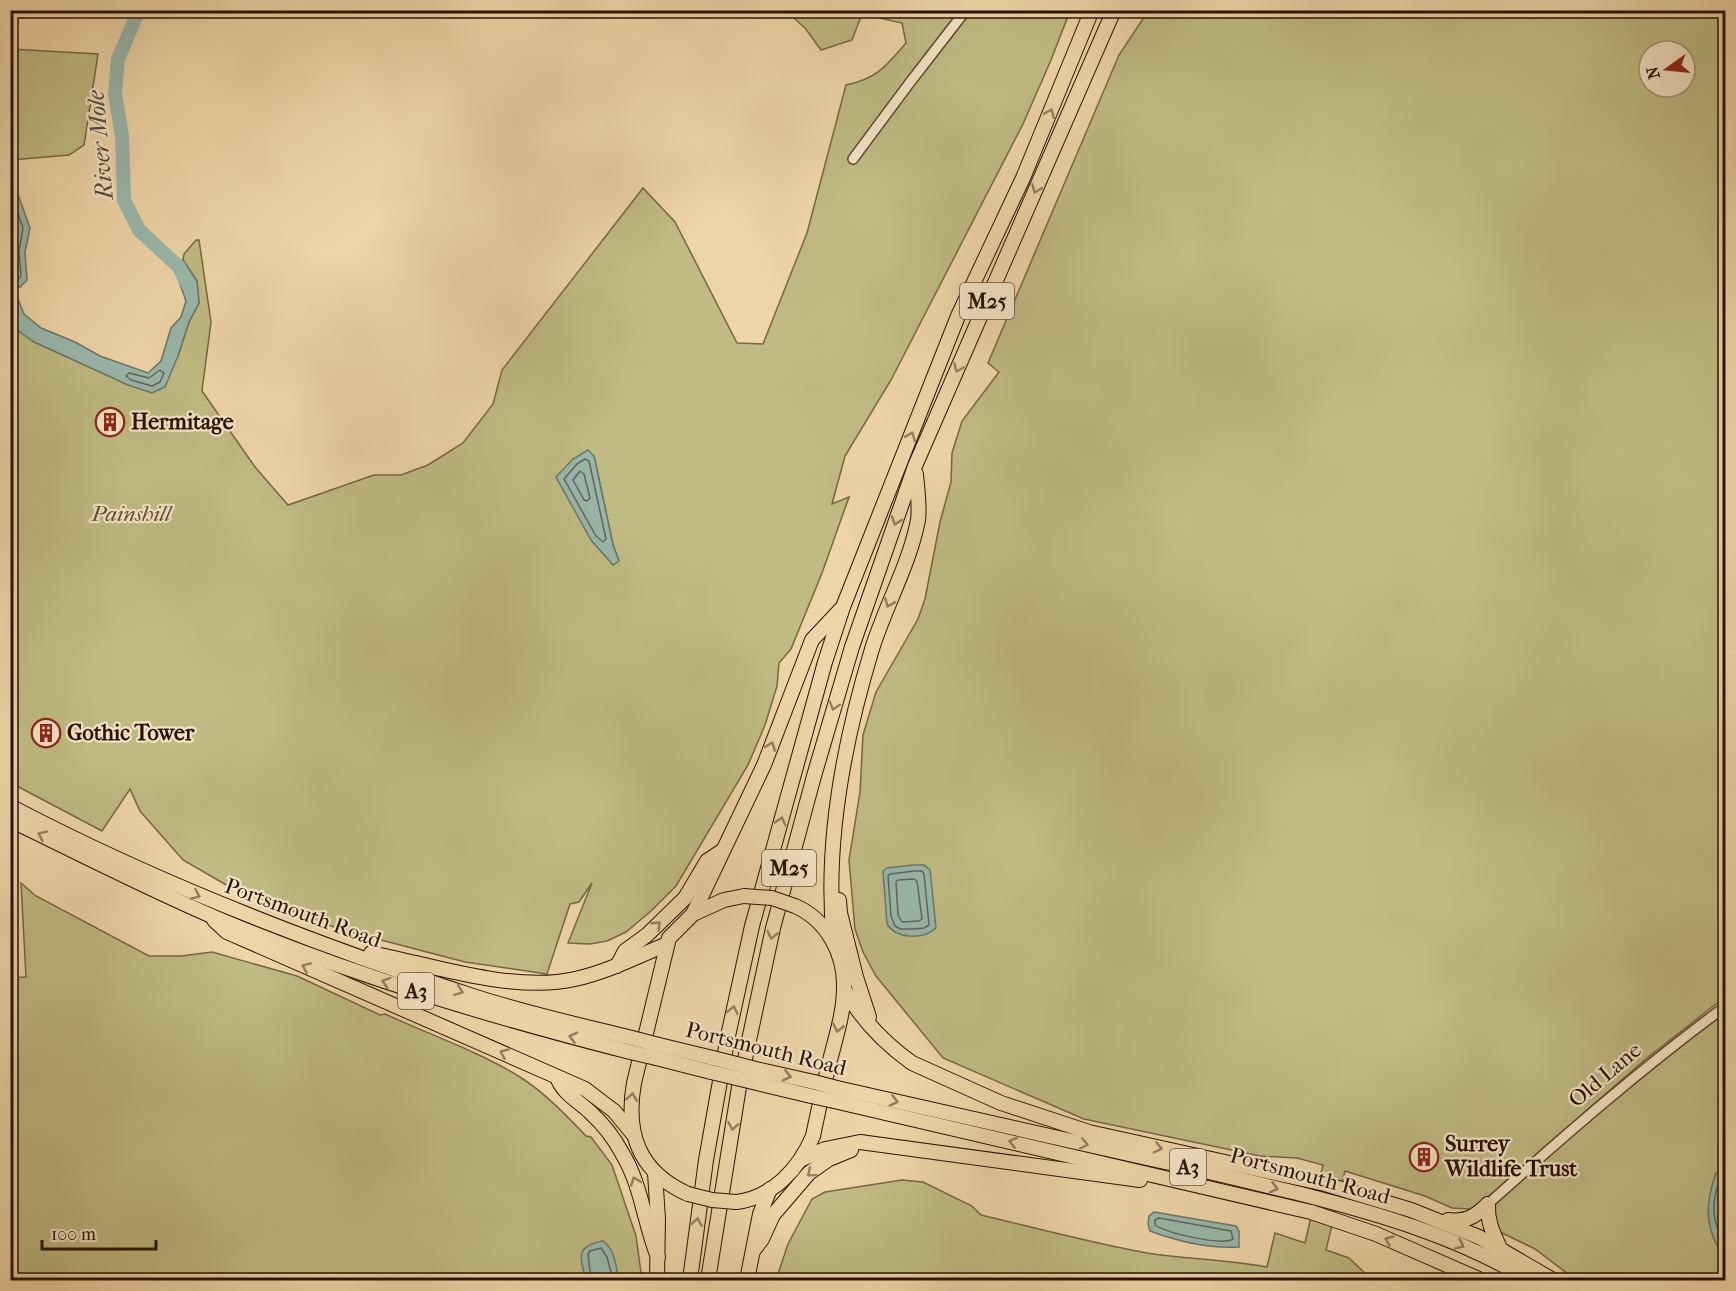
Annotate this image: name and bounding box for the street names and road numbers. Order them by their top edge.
road number: M25 [960,283,1014,319]
road number: M25 [762,850,816,886]
street label: Portsmouth Road [221,873,386,954]
road number: A3 [398,973,434,1009]
street label: Portsmouth Road [683,1016,850,1082]
street label: Old Lane [1563,1037,1647,1113]
street label: Portsmouth Road [1227,1142,1394,1210]
road number: A3 [1170,1149,1206,1185]

